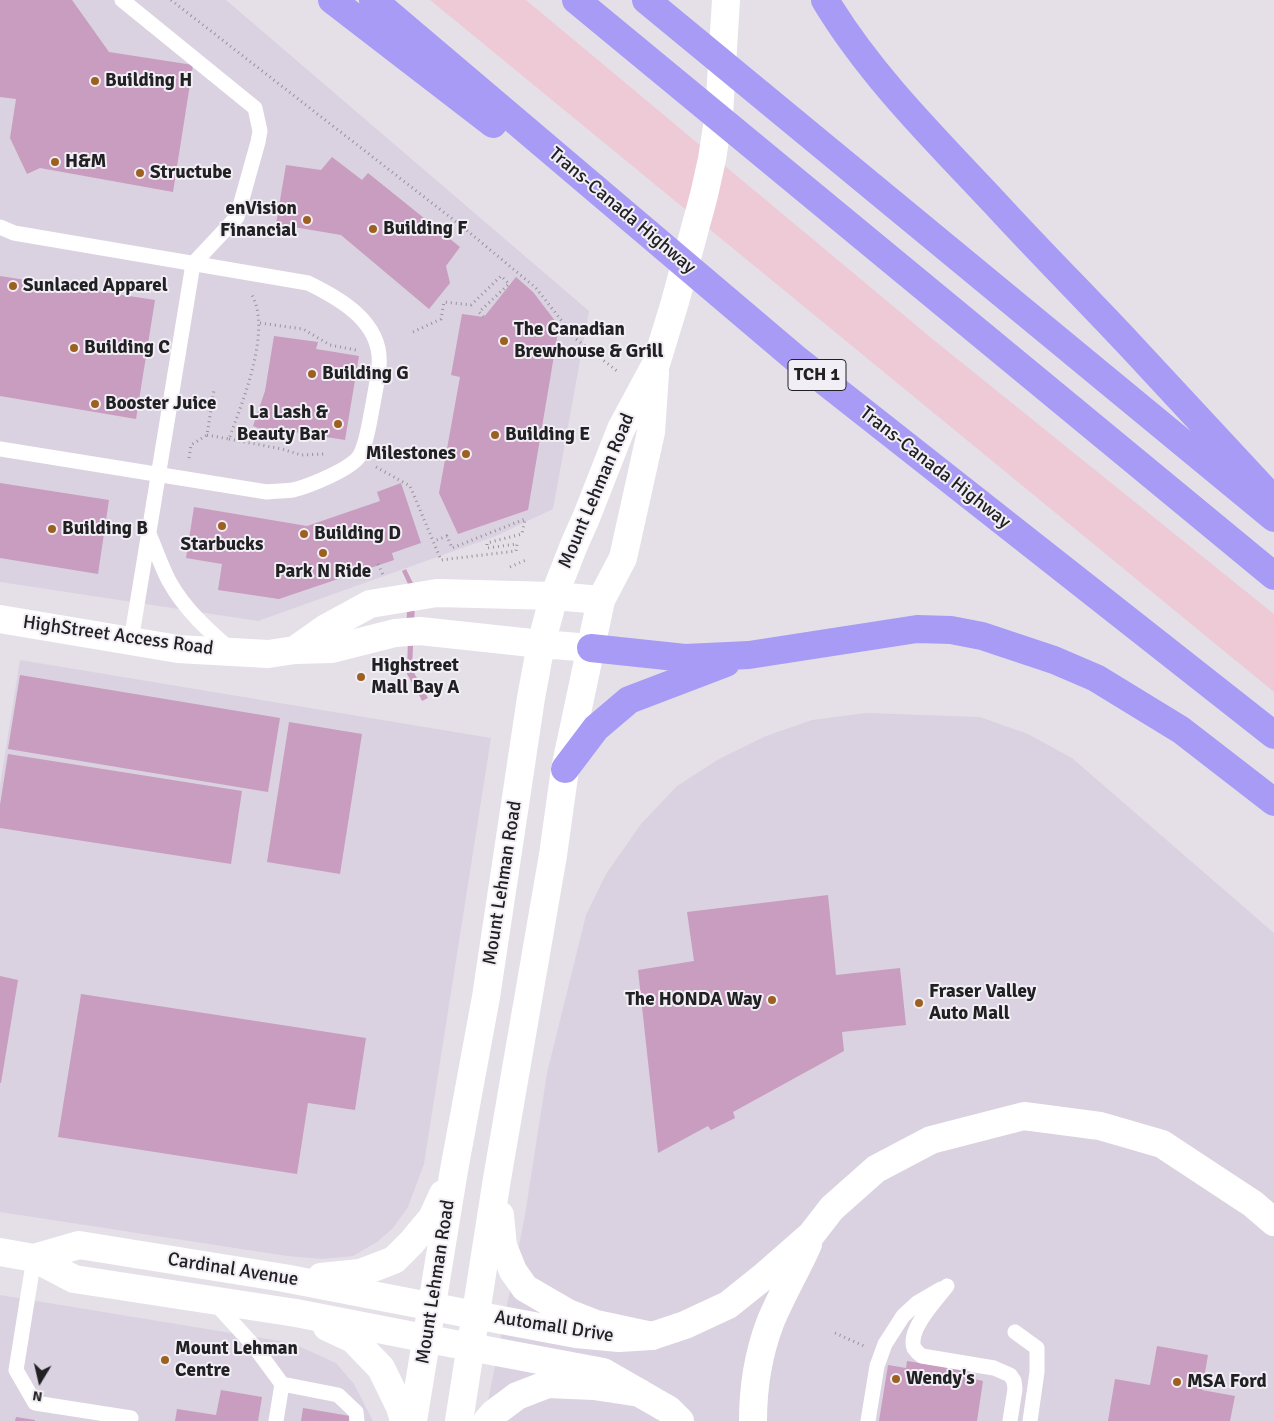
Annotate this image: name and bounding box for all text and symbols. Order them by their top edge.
place label: Building H [105,70,192,92]
marker: Building H [89,75,101,87]
street label: Trans-Canada Highway [544,143,700,279]
place label: H&M [65,151,106,173]
marker: H&M [49,156,61,168]
place label: Structube [150,162,232,184]
marker: Structube [134,167,146,179]
place label: enVision Financial [220,198,297,242]
marker: enVision Financial [301,214,313,226]
place label: Building F [383,218,467,240]
marker: Building F [367,223,379,235]
place label: Sunlaced Apparel [23,275,168,297]
marker: Sunlaced Apparel [7,280,19,292]
place label: The Canadian Brewhouse & Grill [514,319,664,363]
marker: The Canadian Brewhouse & Grill [498,335,510,347]
place label: Building C [84,337,170,359]
marker: Building C [68,342,80,354]
road number: TCH 1 [788,360,846,390]
place label: Building G [322,363,409,385]
marker: Building G [306,368,318,380]
place label: Booster Juice [105,393,216,415]
marker: Booster Juice [89,398,101,410]
place label: La Lash & Beauty Bar [237,402,328,446]
street label: Trans-Canada Highway [855,402,1015,534]
street label: Mount Lehman Road [554,410,640,572]
marker: La Lash & Beauty Bar [332,418,344,430]
place label: Building E [505,424,590,446]
marker: Building E [489,429,501,441]
place label: Milestones [366,443,456,465]
marker: Milestones [460,448,472,460]
place label: Building B [62,518,148,540]
marker: Starbucks [216,520,228,532]
marker: Building B [46,523,58,535]
place label: Building D [314,523,401,545]
marker: Building D [298,528,310,540]
place label: Starbucks [181,534,263,556]
marker: Park N Ride [317,547,329,559]
place label: Park N Ride [275,561,371,583]
street label: HighStreet Access Road [21,611,215,661]
place label: Highstreet Mall Bay A [371,655,459,699]
marker: Highstreet Mall Bay A [355,671,367,683]
street label: Mount Lehman Road [479,799,527,967]
place label: Fraser Valley Auto Mall [929,981,1036,1025]
place label: The HONDA Way [625,989,762,1011]
marker: The HONDA Way [766,994,778,1006]
marker: Fraser Valley Auto Mall [913,997,925,1009]
street label: Mount Lehman Road [412,1198,460,1366]
street label: Cardinal Avenue [166,1248,300,1292]
street label: Automall Drive [493,1306,615,1348]
place label: Mount Lehman Centre [175,1338,298,1382]
marker: Mount Lehman Centre [159,1354,171,1366]
north arrow [15,1356,65,1406]
place label: Wendy's [906,1368,975,1390]
place label: MSA Ford [1187,1371,1267,1393]
marker: Wendy's [890,1373,902,1385]
marker: MSA Ford [1171,1376,1183,1388]
text: N [31,1387,44,1405]

